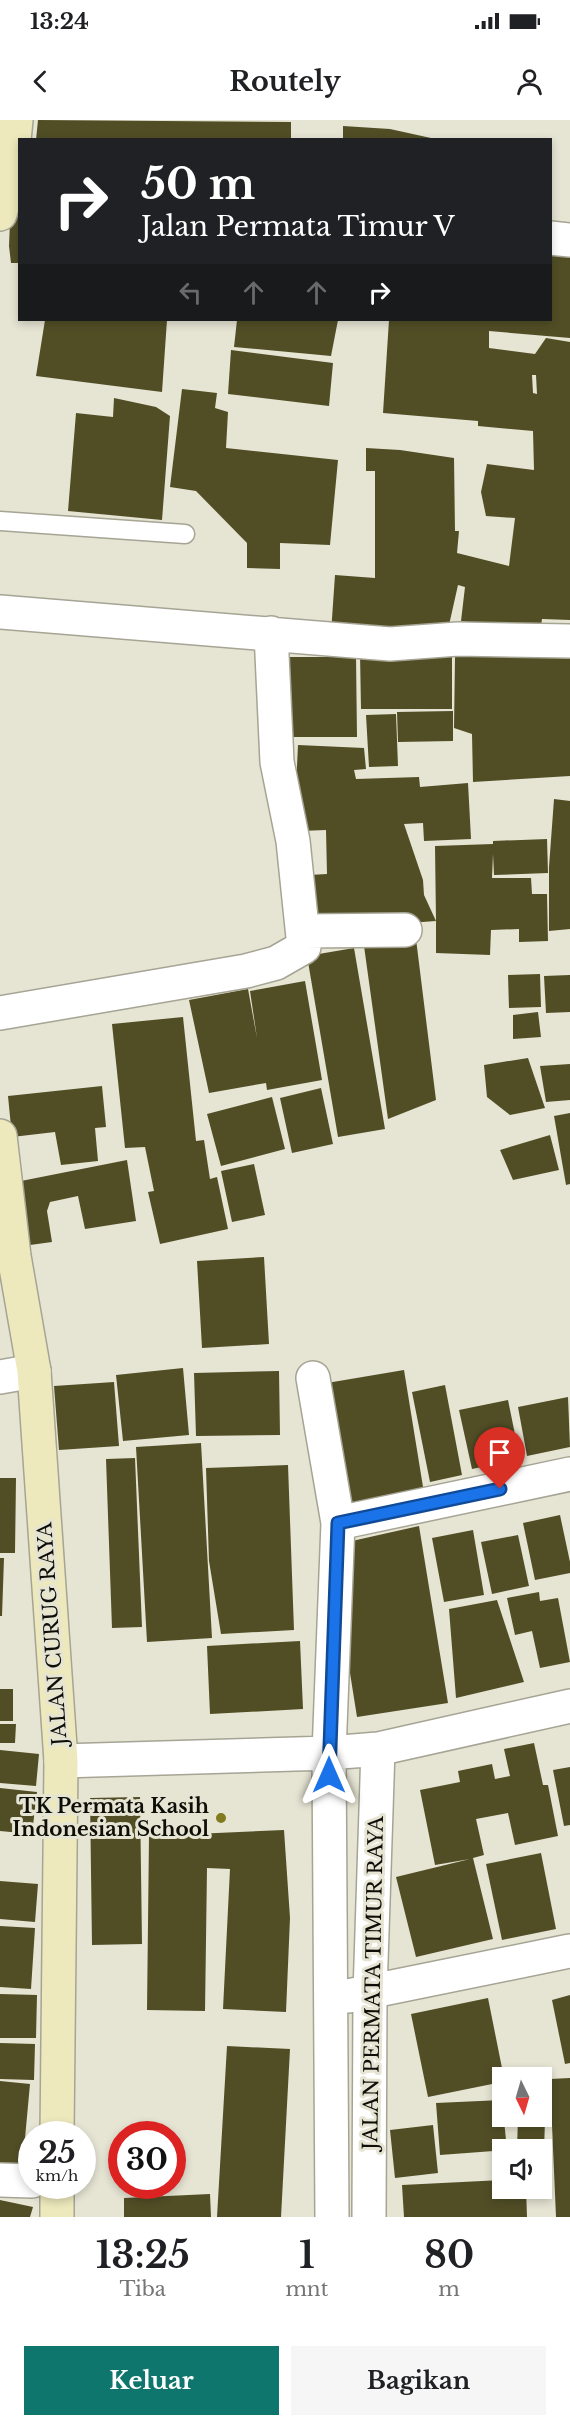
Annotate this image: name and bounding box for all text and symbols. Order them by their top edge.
text: 13:24 [30,8,89,35]
icon: back [24,65,57,98]
text: Routely [229,65,341,98]
icon: person [513,65,546,98]
text: 50 m [141,158,255,210]
icon: right [42,162,120,240]
text: Jalan Permata Timur V [141,210,455,243]
icon: left [174,276,207,309]
icon: ahead [237,276,270,309]
icon: ahead [300,276,333,309]
icon: right [363,276,396,309]
pin [474,1427,525,1489]
icon: arrive [483,1436,516,1469]
street label: JALAN CURUG RAYA [32,1521,72,1749]
position arrow [297,1743,361,1807]
place label: TK Permata Kasih Indonesian School [12,1794,210,1841]
marker: TK Permata Kasih Indonesian School [214,1811,228,1825]
street label: JALAN PERMATA TIMUR RAYA [358,1815,388,2153]
north arrow [492,2067,552,2127]
map controls [492,2067,552,2199]
speed limit sign: 30 [108,2121,186,2199]
text: 25 [38,2134,76,2171]
button: sound [492,2139,552,2199]
text: km/h [36,2166,78,2185]
text: 13:25 [96,2233,190,2278]
text: 1 [299,2233,315,2278]
text: 80 [424,2233,474,2278]
text: Tiba [119,2277,166,2301]
text: mnt [285,2277,328,2301]
text: m [438,2277,460,2301]
button: Keluar [24,2346,279,2415]
button: Bagikan [291,2346,546,2415]

